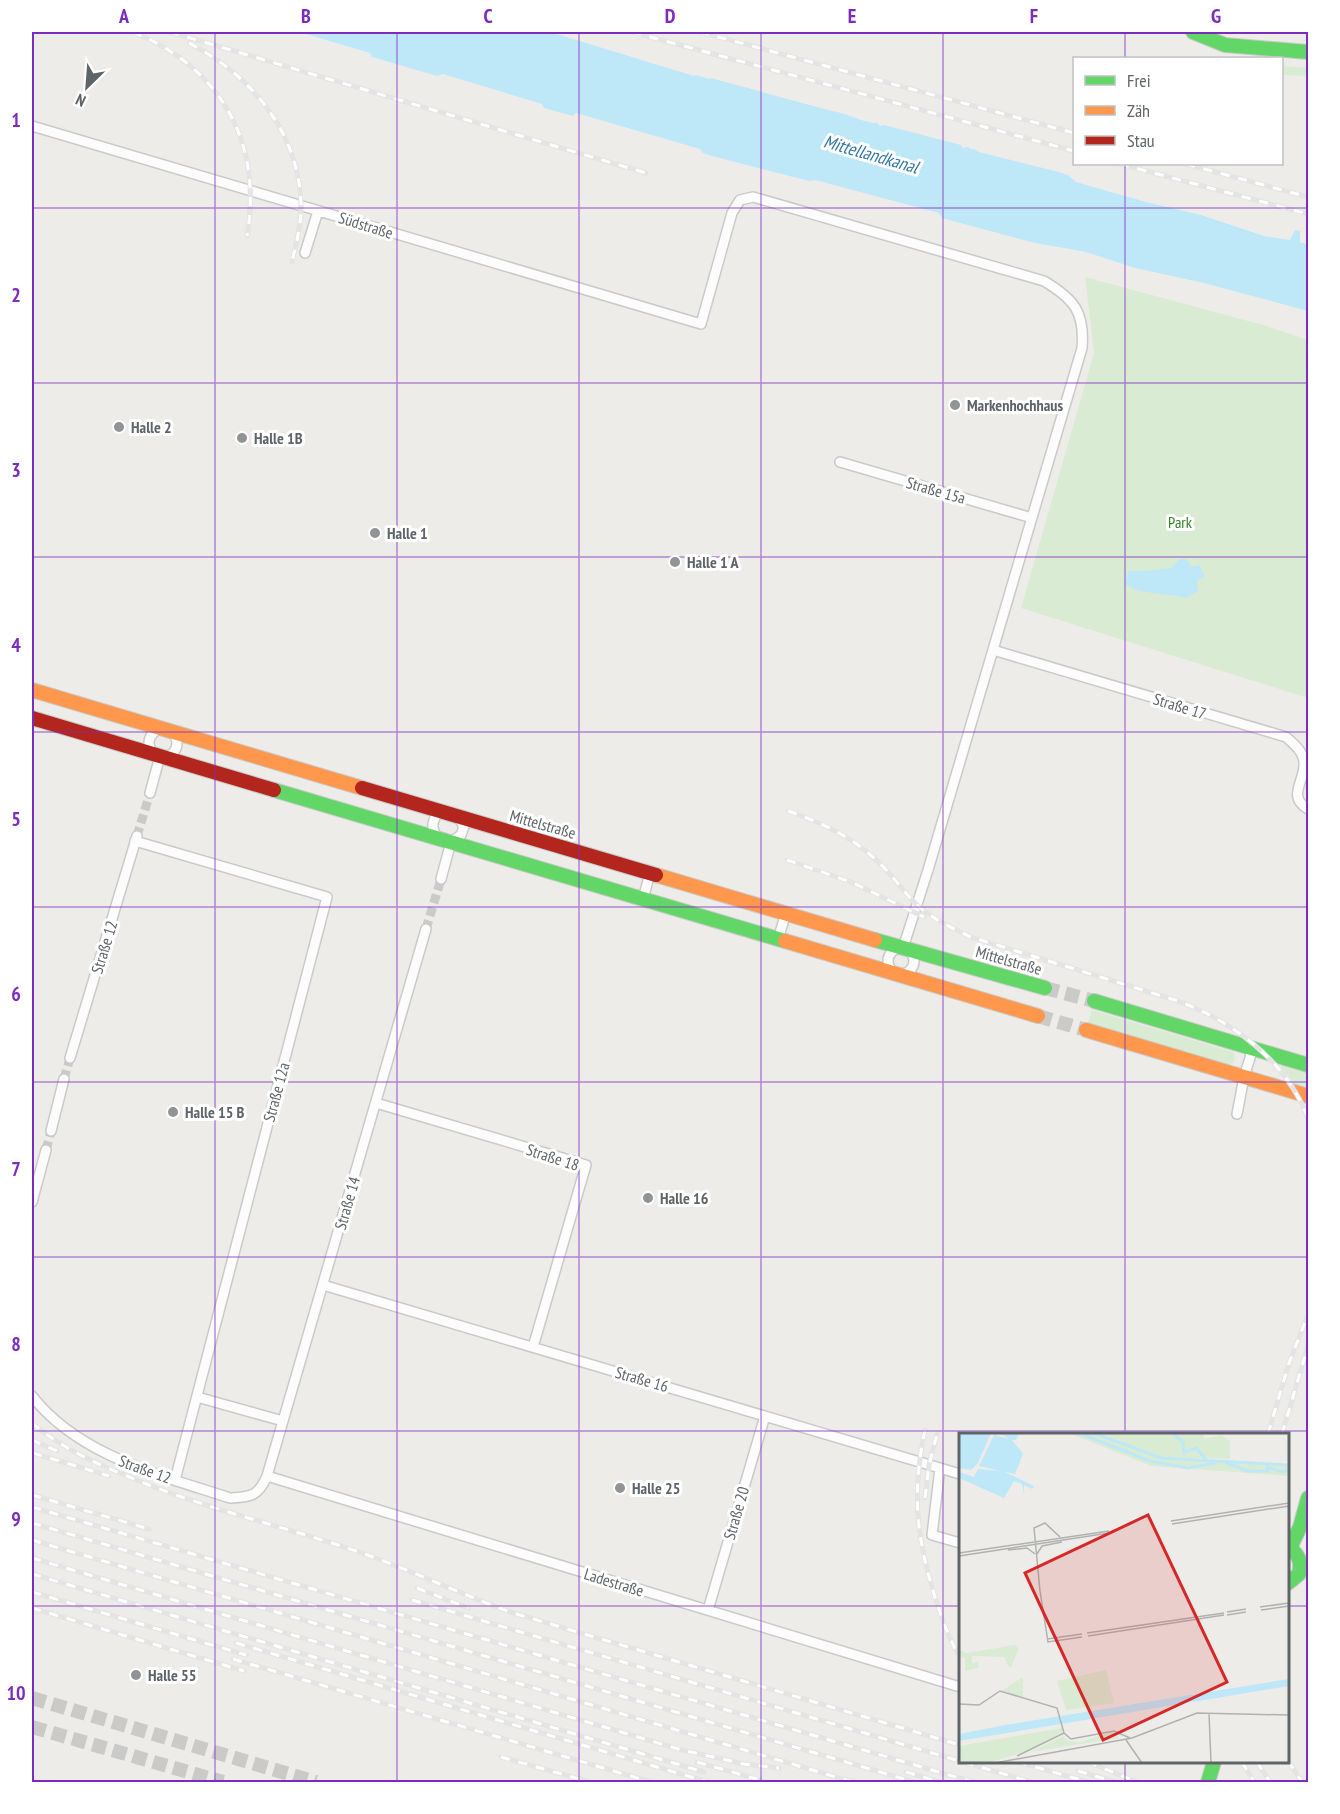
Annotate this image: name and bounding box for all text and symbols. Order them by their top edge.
text: A [118,3,130,29]
text: B [301,3,311,29]
text: C [483,3,493,29]
text: D [665,3,676,29]
text: E [848,3,856,29]
text: F [1030,3,1038,29]
text: G [1211,3,1221,29]
north arrow [57,57,117,117]
legend [1073,57,1283,165]
text: Frei [1127,69,1151,92]
text: N [73,90,89,111]
text: Zäh [1127,99,1150,122]
text: 1 [11,107,21,133]
text: Stau [1127,129,1155,152]
water label: Mittellandkanal [821,130,923,179]
street label: Südstraße [336,207,396,243]
text: 2 [11,282,21,308]
place label: Markenhochhaus [967,395,1063,415]
marker: Markenhochhaus [948,398,962,412]
place label: Halle 2 [131,417,172,437]
marker: Halle 2 [112,420,126,434]
place label: Halle 1B [254,428,303,448]
marker: Halle 1B [235,431,249,445]
text: 3 [11,457,21,483]
street label: Straße 15a [904,472,968,508]
park label: Park [1168,512,1193,532]
place label: Halle 1 [387,523,428,543]
marker: Halle 1 [368,526,382,540]
place label: Halle 1 A [687,552,739,572]
marker: Halle 1 A [668,555,682,569]
text: 4 [11,632,21,658]
street label: Straße 17 [1151,689,1209,723]
street label: Mittelstraße [508,805,578,843]
text: 5 [11,806,21,832]
street label: Straße 12 [87,918,121,976]
street label: Mittelstraße [974,941,1044,979]
text: 6 [11,981,21,1007]
street label: Straße 12a [258,1060,294,1124]
place label: Halle 15 B [185,1102,245,1122]
marker: Halle 15 B [166,1105,180,1119]
street label: Straße 18 [524,1139,582,1175]
text: 7 [11,1156,21,1182]
street label: Straße 14 [330,1174,364,1232]
place label: Halle 16 [660,1188,709,1208]
marker: Halle 16 [641,1191,655,1205]
text: 8 [11,1331,21,1357]
street label: Straße 16 [613,1362,671,1396]
inset map [959,1433,1289,1763]
street label: Straße 12 [116,1450,174,1488]
place label: Halle 25 [632,1478,680,1498]
marker: Halle 25 [613,1481,627,1495]
street label: Straße 20 [719,1484,753,1542]
text: 9 [11,1506,21,1532]
street label: Ladestraße [582,1563,646,1601]
place label: Halle 55 [148,1665,196,1685]
marker: Halle 55 [129,1668,143,1682]
text: 10 [6,1680,26,1706]

